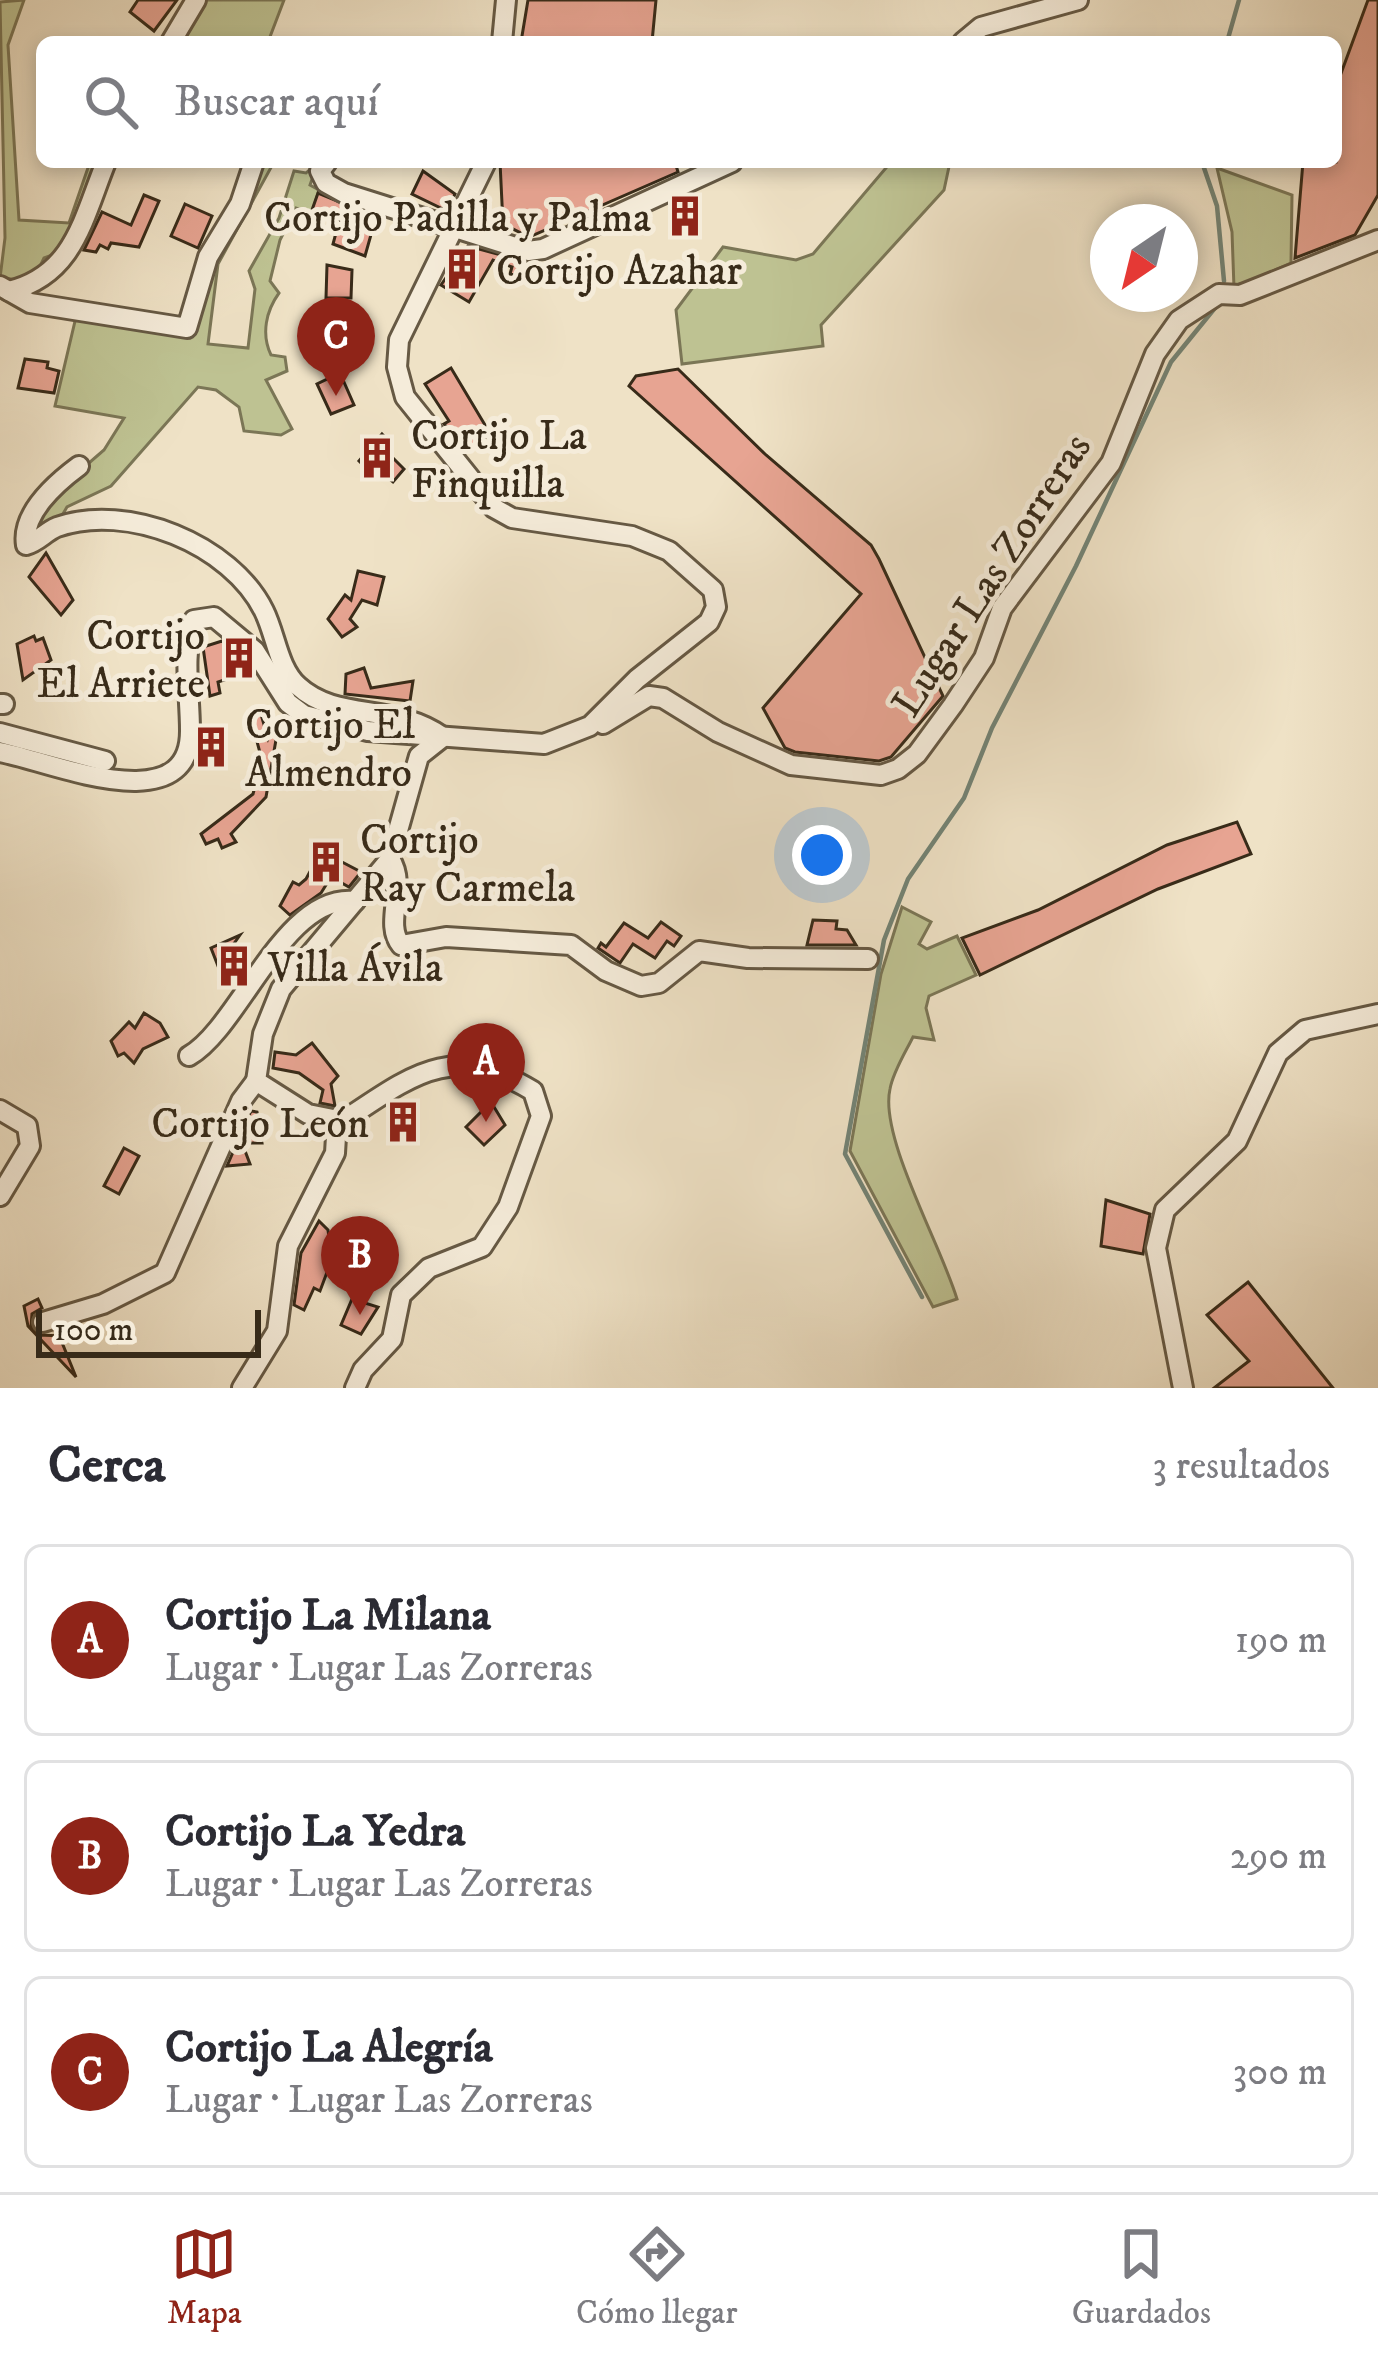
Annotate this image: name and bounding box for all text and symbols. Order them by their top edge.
search box [36,36,1342,168]
icon: search [78,69,144,135]
text: Buscar aquí [174,74,379,130]
place label: Cortijo Padilla y Palma [264,193,651,245]
building icon: Cortijo Padilla y Palma [662,193,708,239]
north arrow [1090,204,1198,312]
building icon: Cortijo Azahar [439,246,485,292]
place label: Cortijo Azahar [496,246,742,298]
pin: C [297,297,375,396]
place label: Cortijo La Finquilla [411,411,587,511]
street label: Lugar Las Zorreras [881,424,1104,727]
building icon: Cortijo La Finquilla [354,435,400,481]
place label: Cortijo El Arriete [37,611,205,711]
building icon: Cortijo El Arriete [216,635,262,681]
place label: Cortijo El Almendro [245,700,415,800]
building icon: Cortijo El Almendro [188,724,234,770]
place label: Cortijo Ray Carmela [360,815,575,915]
your location [792,825,852,885]
building icon: Cortijo Ray Carmela [303,839,349,885]
place label: Villa Ávila [267,942,443,995]
building icon: Villa Ávila [211,943,257,989]
pin: A [447,1023,525,1122]
place label: Cortijo León [151,1099,369,1151]
building icon: Cortijo León [380,1099,426,1145]
pin: B [321,1216,399,1315]
scale bar [36,1304,261,1357]
text: 100 m [54,1310,133,1351]
text: Cerca [48,1434,165,1498]
text: 3 resultados [1153,1442,1330,1491]
text: Cortijo La Milana [165,1588,491,1644]
text: A [78,1616,102,1665]
text: 190 m [1235,1616,1327,1665]
text: Lugar · Lugar Las Zorreras [165,1644,593,1693]
text: Cortijo La Yedra [165,1804,465,1860]
text: B [78,1832,102,1881]
text: 290 m [1230,1832,1327,1881]
text: Lugar · Lugar Las Zorreras [165,1860,593,1909]
text: Cortijo La Alegría [165,2020,493,2076]
text: C [77,2048,103,2097]
text: 300 m [1233,2048,1327,2097]
text: Lugar · Lugar Las Zorreras [165,2076,593,2125]
tab: Mapa [167,2221,242,2334]
tab: Cómo llegar [576,2221,738,2334]
tab: Guardados [1072,2221,1211,2334]

